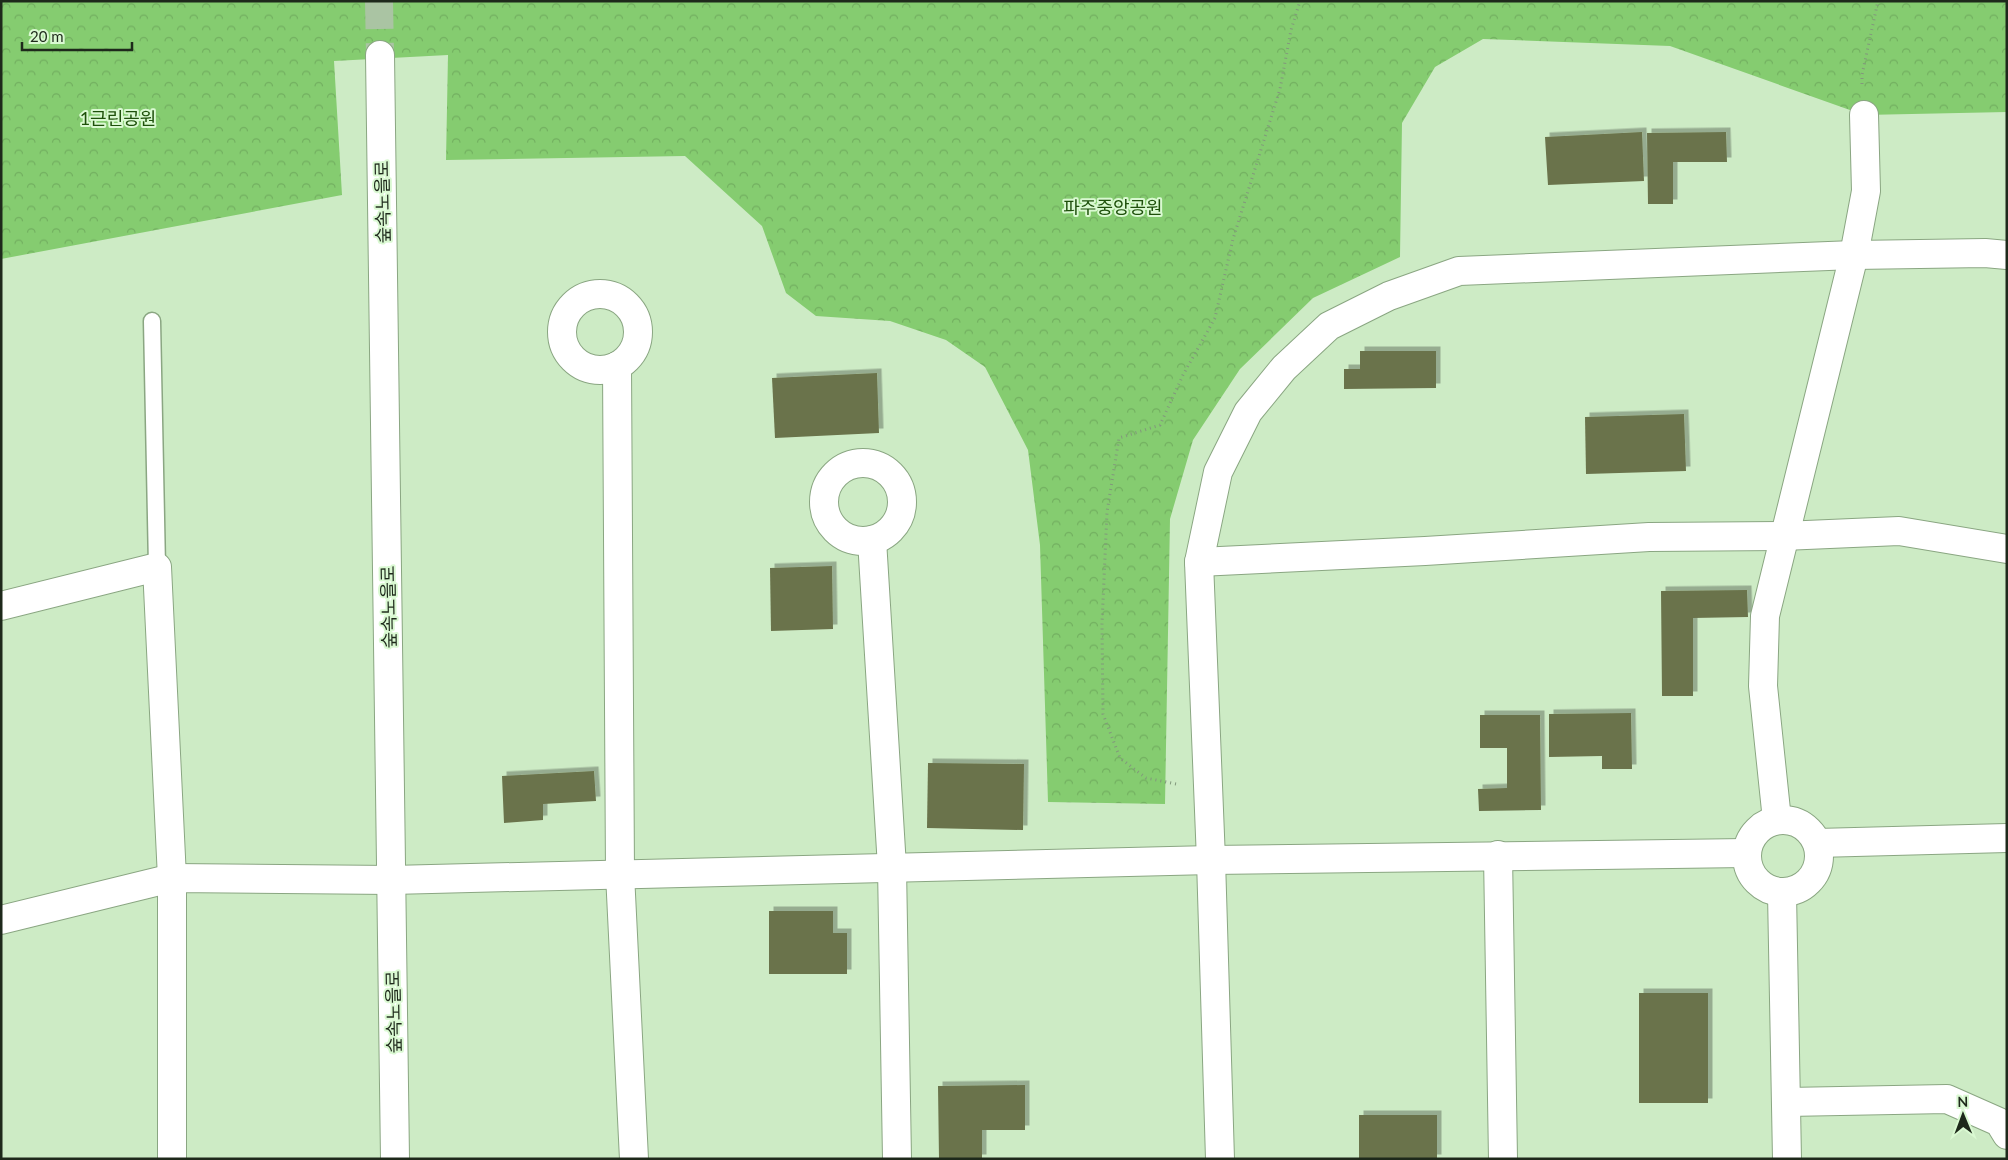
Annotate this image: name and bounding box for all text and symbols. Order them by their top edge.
scale bar [22,20,132,52]
text: 20 m [30,27,64,45]
park label: 1근린공원 [80,107,156,129]
street label: 숲속노을로 [370,160,394,244]
park label: 파주중앙공원 [1063,196,1163,218]
street label: 숲속노을로 [376,565,400,649]
street label: 숲속노을로 [381,970,405,1054]
north arrow [1938,1090,1988,1140]
text: N [1957,1093,1968,1110]

